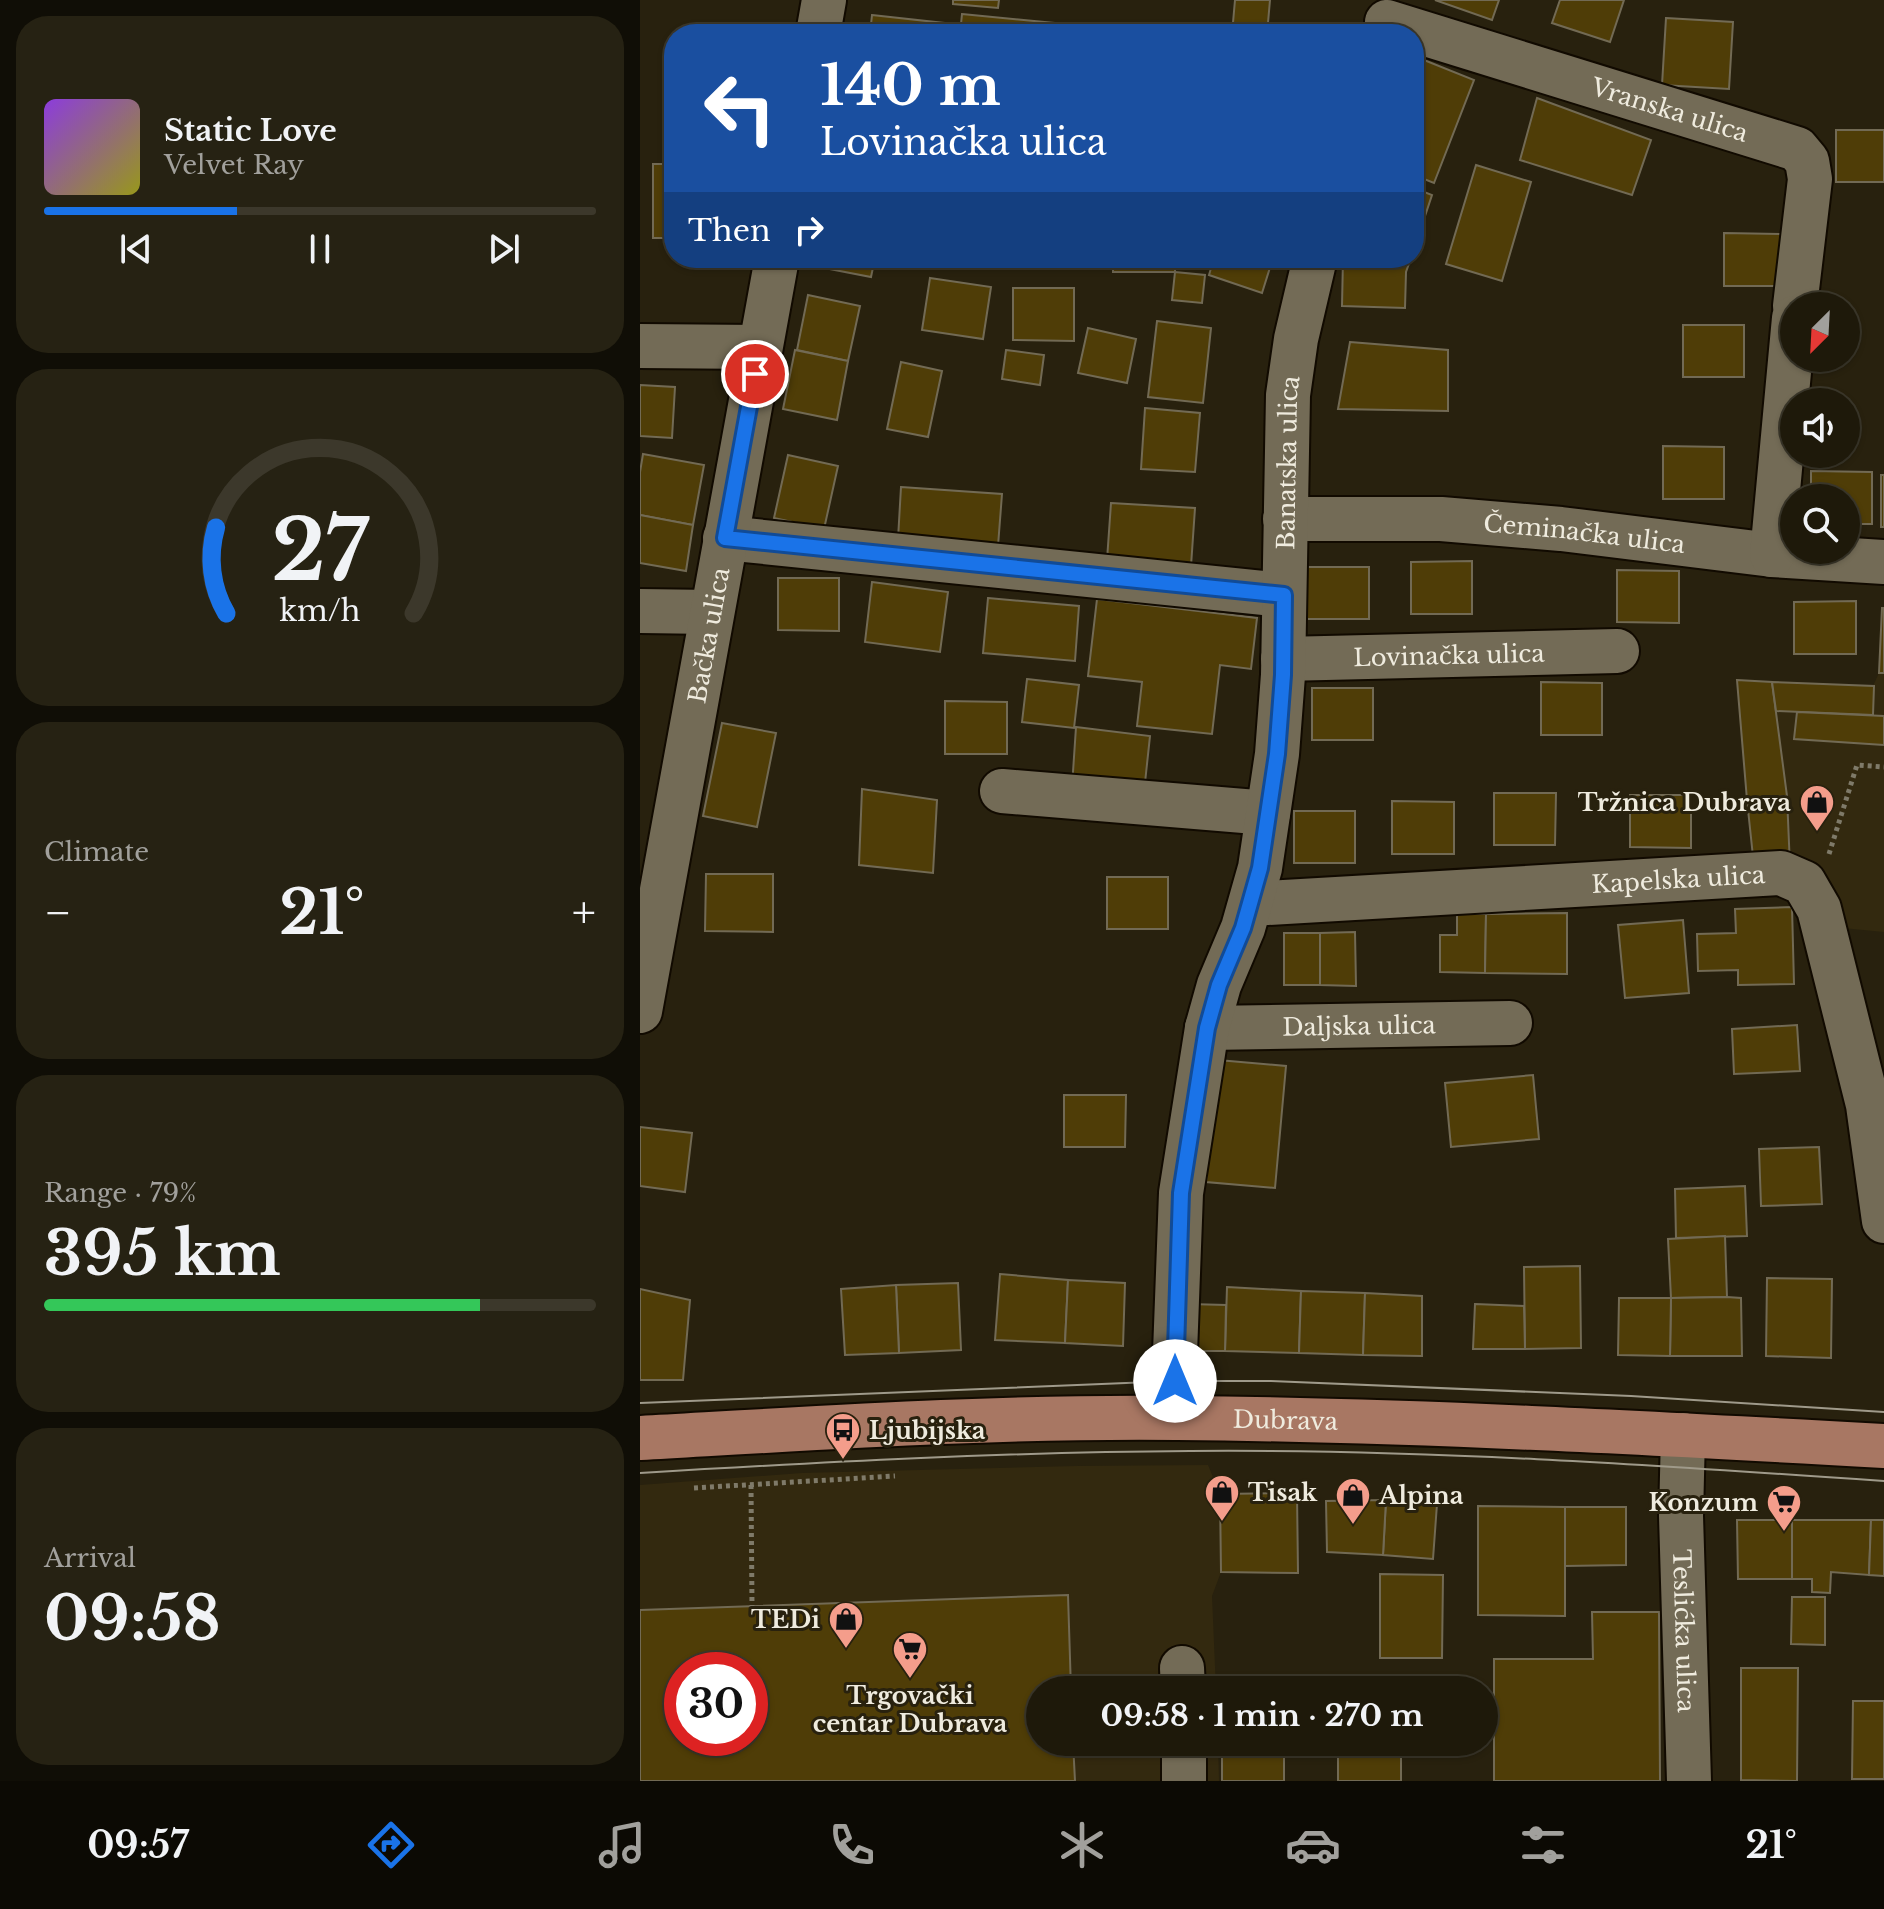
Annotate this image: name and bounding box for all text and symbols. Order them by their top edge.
text: 140 m [820,51,1001,120]
icon: left [688,56,792,160]
street label: Vranska ulica [1587,71,1752,148]
text: Static Love [164,112,337,149]
text: Lovinačka ulica [820,120,1107,165]
text: Velvet Ray [164,149,304,181]
icon: right [787,208,831,252]
text: Then [688,212,771,249]
icon: previous [114,227,158,271]
icon: pause [298,227,342,271]
icon: next [482,227,526,271]
north arrow [1780,292,1860,372]
map controls [1780,292,1860,564]
pin [721,340,789,408]
icon: arrive [733,352,777,396]
street label: Banatska ulica [1271,373,1305,550]
button: sound [1780,388,1860,468]
button: search [1780,484,1860,564]
text: 27 [271,498,370,601]
street label: Čeminačka ulica [1482,507,1687,559]
street label: Bačka ulica [682,564,735,705]
text: km/h [279,593,361,629]
street label: Lovinačka ulica [1353,638,1546,672]
shop icon: Tržnica Dubrava [1798,783,1836,833]
place label: Tržnica Dubrava [1578,788,1791,817]
text: Climate [44,836,149,868]
street label: Kapelska ulica [1591,859,1767,899]
text: 21° [279,876,364,950]
text: − [44,885,72,940]
text: + [572,885,596,940]
street label: Daljska ulica [1282,1010,1437,1041]
text: Range · 79% [44,1177,197,1209]
text: 395 km [44,1217,281,1291]
position arrow [1133,1339,1217,1423]
street label: Dubrava [1233,1404,1339,1435]
bus stop icon: Ljubijska [824,1411,862,1461]
place label: Ljubijska [869,1416,986,1445]
shop icon: Tisak [1203,1473,1241,1523]
shop icon: Alpina [1334,1476,1372,1526]
place label: Tisak [1248,1478,1318,1507]
place label: Alpina [1378,1481,1464,1510]
supermarket icon: Konzum [1765,1483,1803,1533]
place label: Konzum [1648,1488,1758,1517]
text: Arrival [44,1542,136,1574]
street label: Teslićka ulica [1668,1549,1701,1714]
text: 09:58 [44,1582,221,1656]
shop icon: TEDi [827,1600,865,1650]
place label: TEDi [751,1605,820,1634]
supermarket icon: Trgovački centar Dubrava [891,1630,929,1680]
speed limit sign: 30 [664,1652,768,1756]
place label: Trgovački centar Dubrava [813,1681,1008,1738]
text: 09:58 · 1 min · 270 m [1101,1697,1423,1734]
icon: directions [363,1817,419,1873]
icon: music [594,1817,650,1873]
icon: phone [824,1817,880,1873]
icon: climate [1054,1817,1110,1873]
icon: car [1285,1817,1341,1873]
icon: filters [1515,1817,1571,1873]
text: 09:57 [87,1823,189,1868]
text: 21° [1746,1823,1797,1868]

